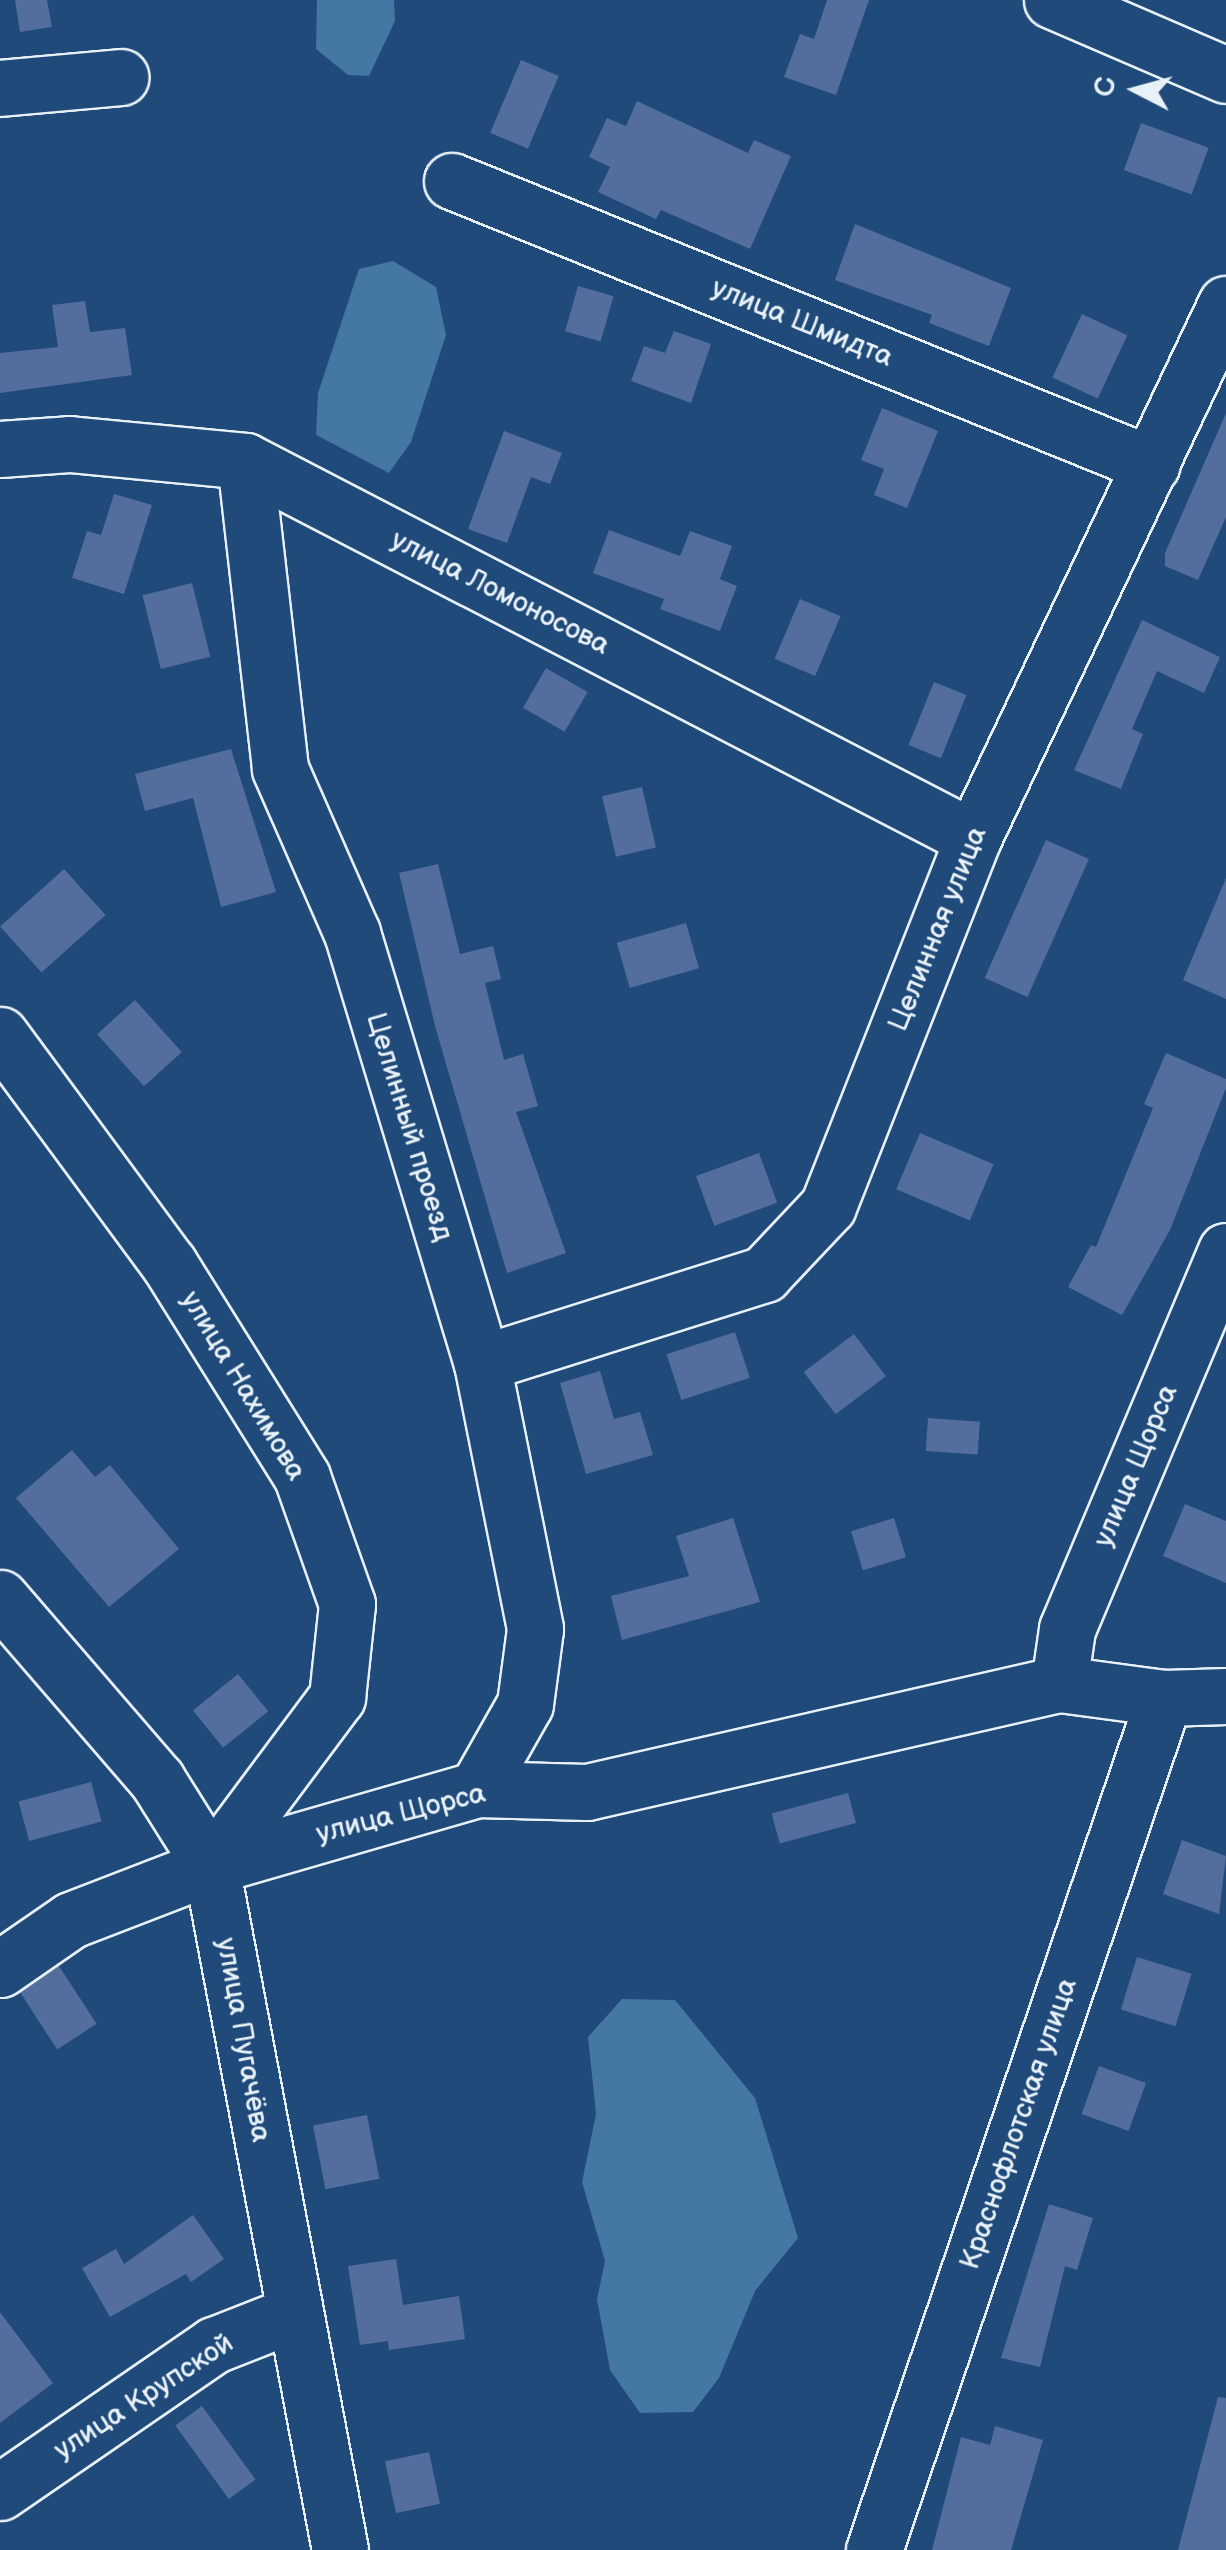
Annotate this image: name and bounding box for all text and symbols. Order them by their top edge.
north arrow [1086,40,1186,140]
text: С [1088,75,1123,98]
street label: улица Шмидта [707,271,897,375]
street label: улица Ломоносова [385,523,615,663]
street label: Целинная улица [882,822,994,1036]
street label: Целинный проезд [358,1009,460,1245]
street label: улица Нахимова [173,1285,313,1487]
street label: улица Щорса [1087,1380,1185,1552]
street label: улица Щорса [313,1777,489,1851]
street label: улица Пугачёва [209,1935,277,2145]
street label: Краснофлотская улица [953,1974,1085,2274]
street label: улица Крупской [48,2327,240,2467]

